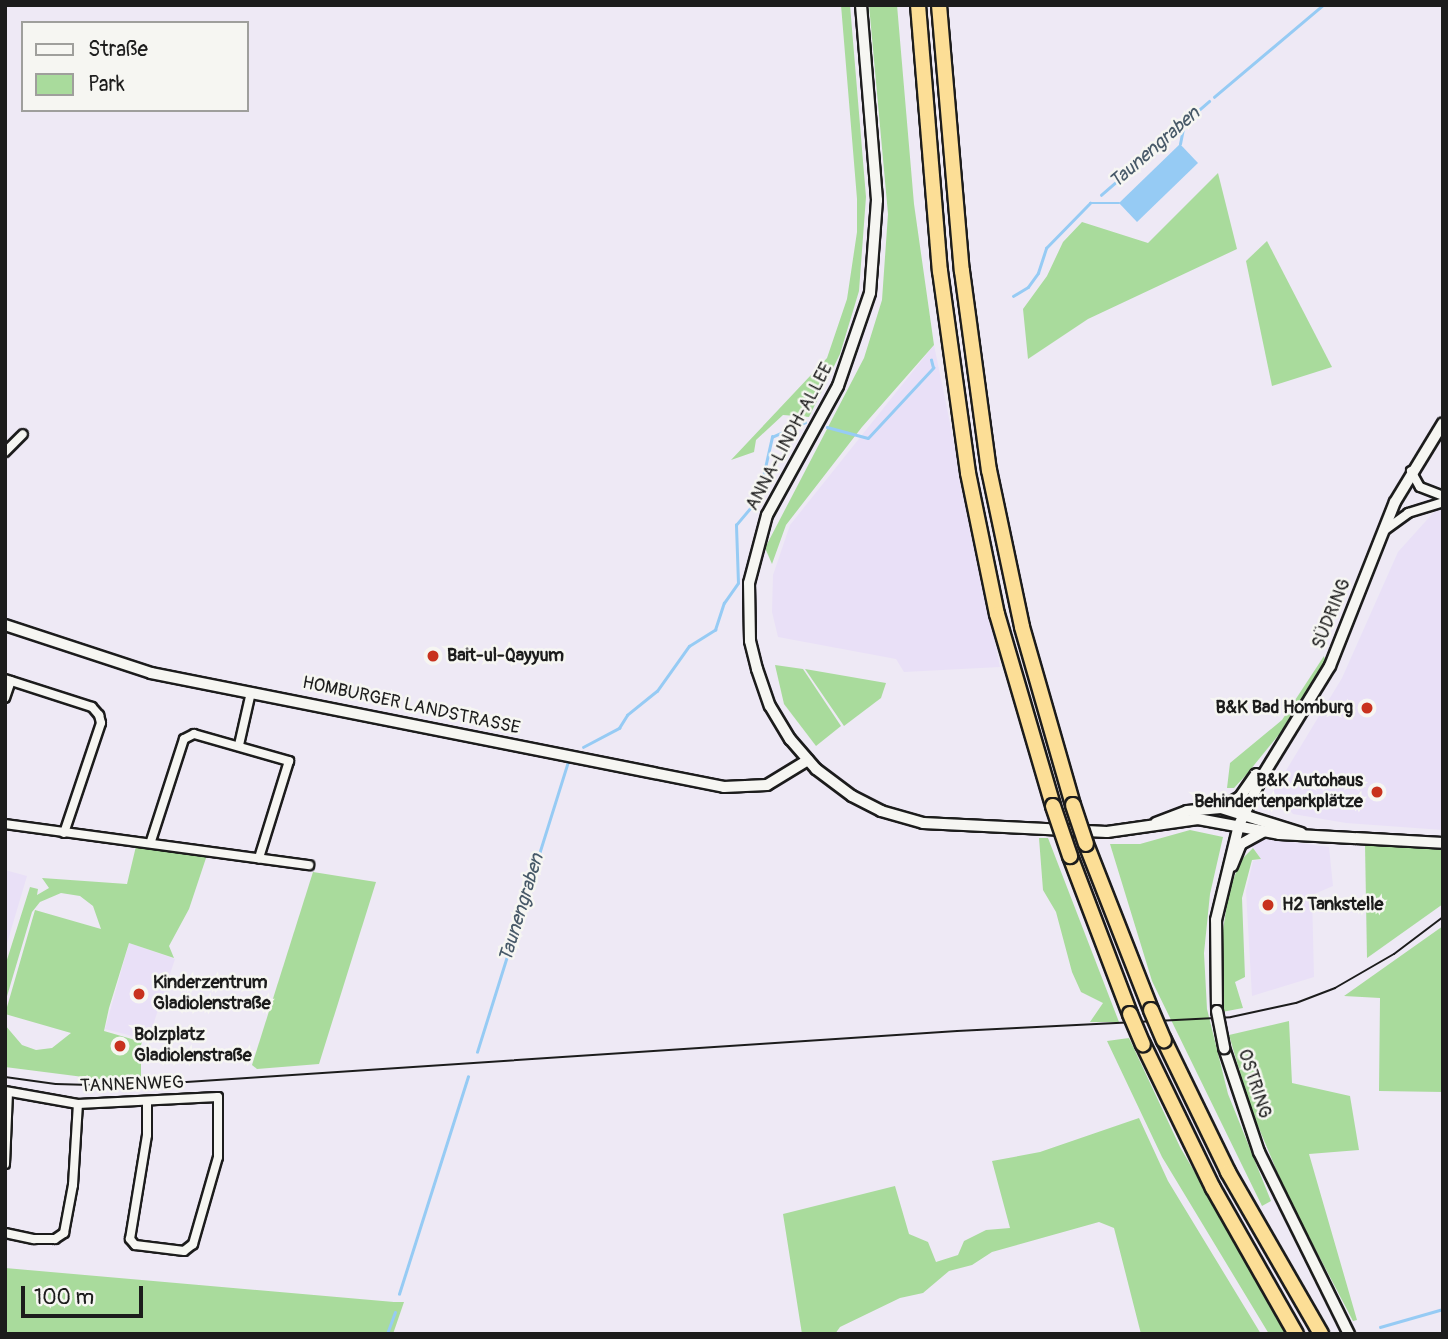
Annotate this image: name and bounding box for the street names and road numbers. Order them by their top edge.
street label: ANNA-LINDH-ALLEE [742,360,838,514]
street label: SÜDRING [1308,576,1356,652]
street label: HOMBURGER LANDSTRASSE [300,672,522,740]
street label: OSTRING [1233,1047,1275,1121]
street label: TANNENWEG [80,1072,184,1098]

